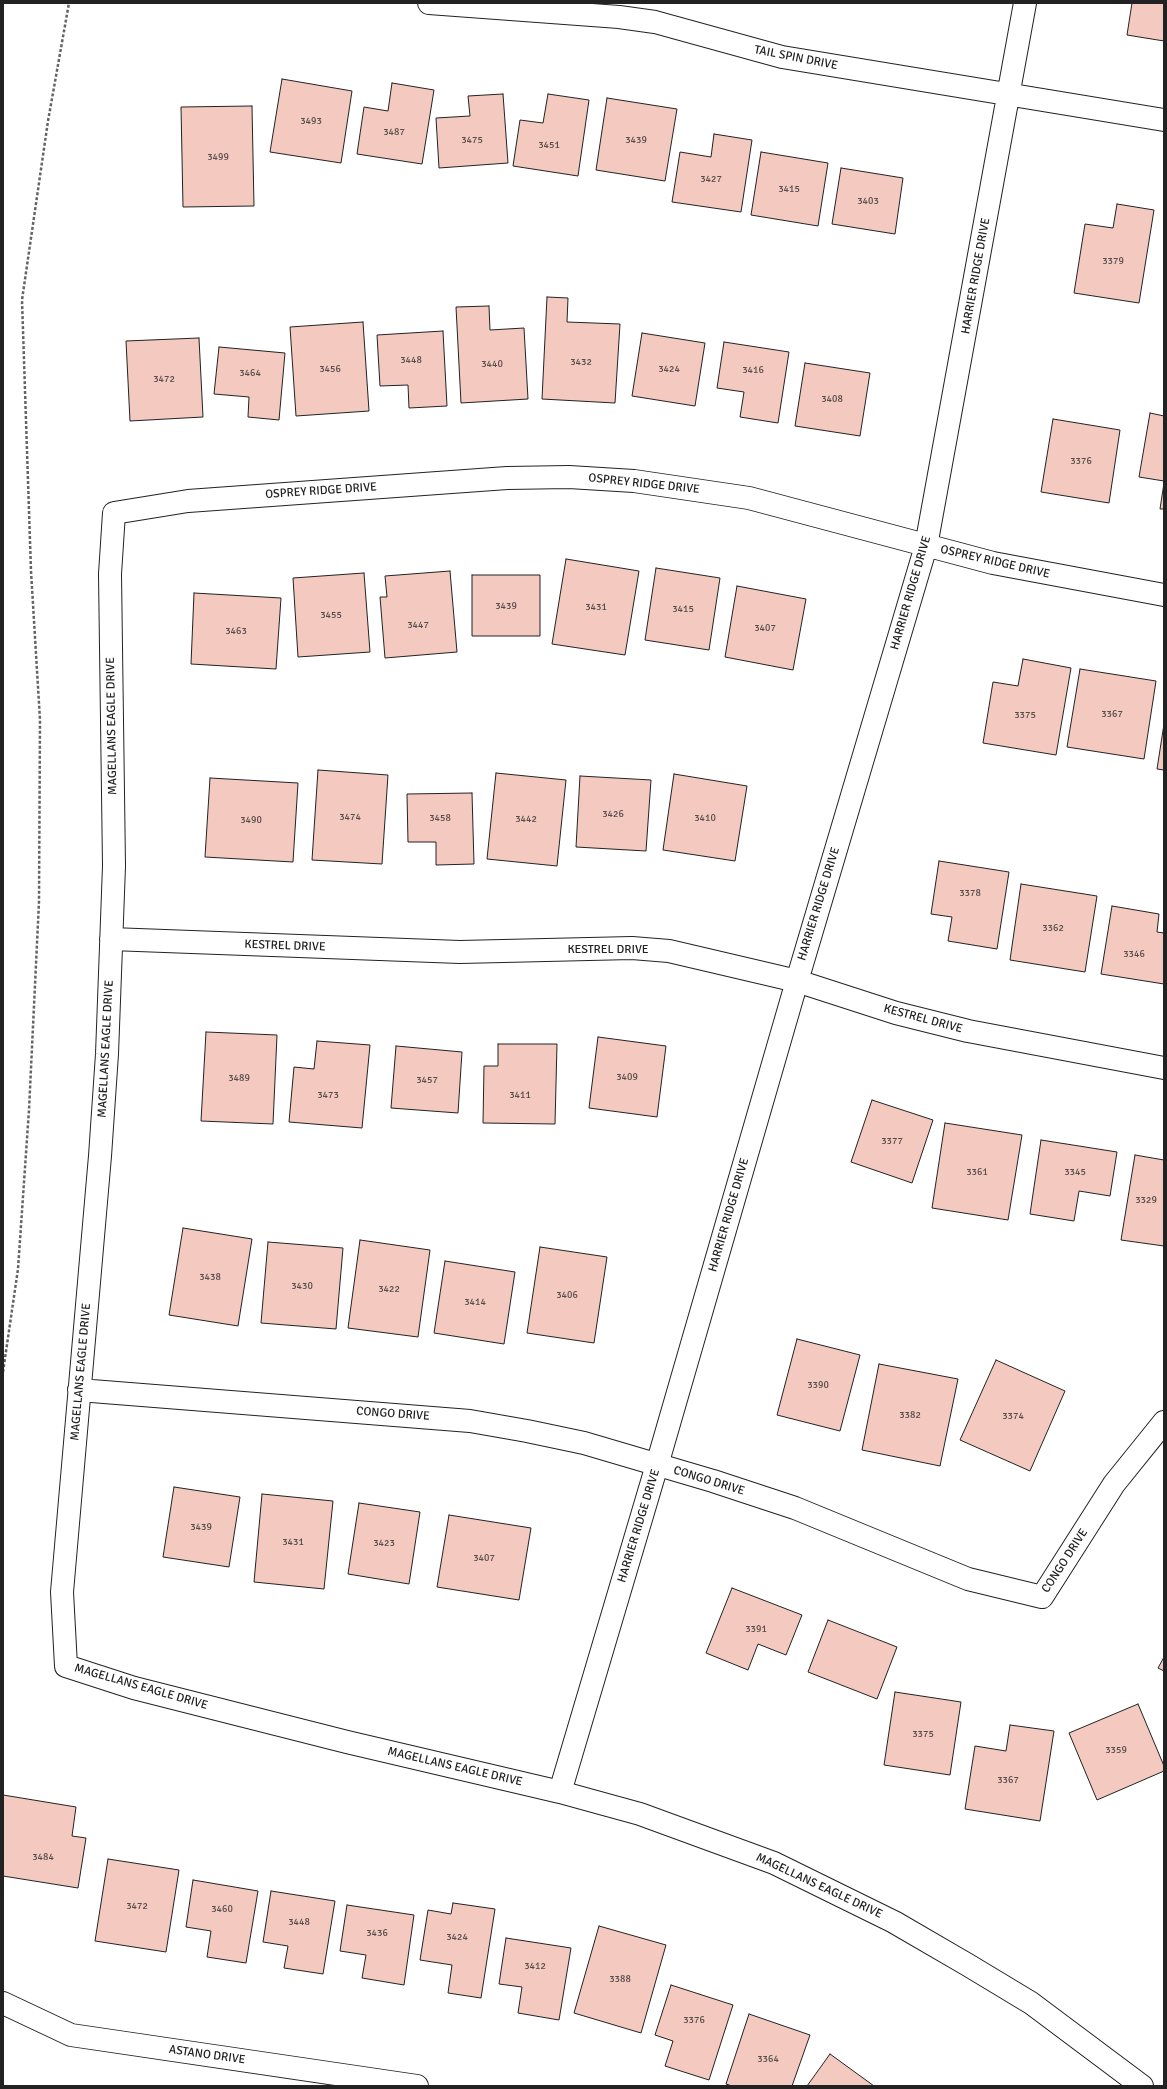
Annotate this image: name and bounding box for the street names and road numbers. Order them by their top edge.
street label: TAIL SPIN DRIVE [753,43,839,73]
street label: HARRIER RIDGE DRIVE [959,217,993,335]
street label: OSPREY RIDGE DRIVE [588,471,700,497]
street label: OSPREY RIDGE DRIVE [265,480,377,502]
street label: HARRIER RIDGE DRIVE [888,534,934,652]
street label: OSPREY RIDGE DRIVE [939,542,1051,582]
street label: MAGELLANS EAGLE DRIVE [104,657,120,795]
street label: HARRIER RIDGE DRIVE [795,846,843,962]
street label: KESTREL DRIVE [244,937,326,955]
street label: KESTREL DRIVE [567,943,649,957]
street label: MAGELLANS EAGLE DRIVE [95,980,117,1118]
street label: KESTREL DRIVE [882,1002,964,1036]
street label: HARRIER RIDGE DRIVE [706,1156,752,1274]
street label: MAGELLANS EAGLE DRIVE [68,1303,94,1441]
street label: CONGO DRIVE [356,1404,430,1424]
street label: CONGO DRIVE [672,1463,746,1499]
street label: HARRIER RIDGE DRIVE [615,1468,663,1584]
street label: CONGO DRIVE [1039,1526,1091,1596]
street label: MAGELLANS EAGLE DRIVE [73,1661,209,1713]
street label: MAGELLANS EAGLE DRIVE [386,1744,524,1790]
street label: MAGELLANS EAGLE DRIVE [753,1850,885,1922]
street label: ASTANO DRIVE [168,2043,246,2067]

